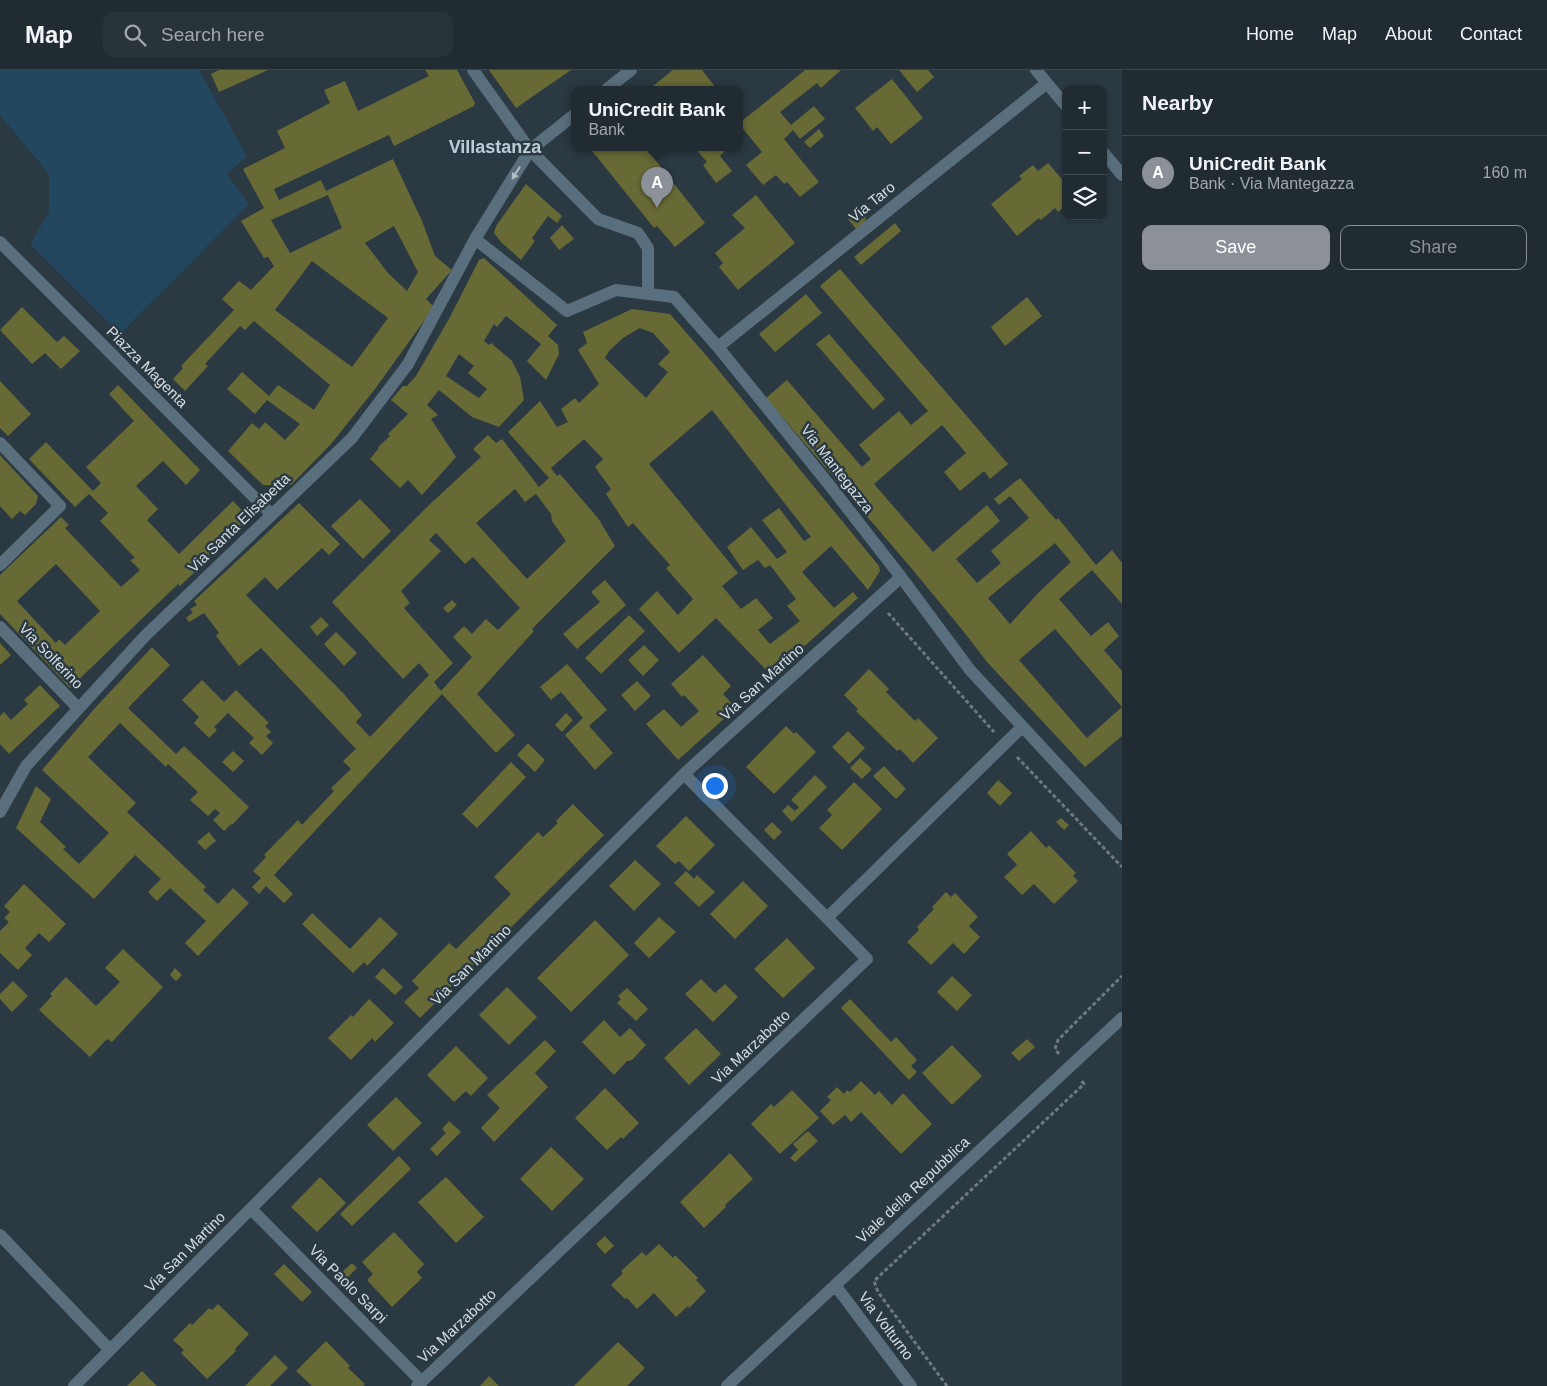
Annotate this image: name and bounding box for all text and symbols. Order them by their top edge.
search box [103,12,453,57]
text: Map [25,21,73,48]
icon: search [121,21,149,49]
text: Search here [161,24,265,45]
text: Home [1246,24,1294,44]
text: Map [1322,24,1357,44]
text: About [1385,24,1432,44]
text: Contact [1460,24,1522,44]
map controls [1062,85,1107,220]
button: + [1062,85,1107,130]
popup [571,86,743,151]
text: Nearby [1142,91,1213,114]
text: UniCredit Bank [588,99,726,120]
text: Bank [588,121,625,138]
button: − [1062,130,1107,175]
district label: Villastanza [449,137,542,157]
text: UniCredit Bank [1189,153,1326,174]
text: A [1152,164,1164,181]
text: 160 m [1483,164,1527,181]
one-way arrow [511,166,520,180]
pin: A [641,167,673,208]
button: layers [1062,175,1107,220]
text: Bank · Via Mantegazza [1189,175,1354,192]
street label: Via Taro [845,178,898,225]
button: Save [1142,225,1330,270]
button: Share [1340,225,1527,270]
street label: Piazza Magenta [103,323,192,411]
street label: Via Mantegazza [798,421,878,517]
street label: Via Santa Elisabetta [184,469,294,576]
street label: Via Solferino [16,619,87,692]
street label: Via San Martino [716,640,807,724]
your location [702,773,728,799]
street label: Via San Martino [427,921,514,1008]
street label: Via Marzabotto [708,1006,793,1087]
street label: Viale della Repubblica [853,1132,973,1246]
street label: Via San Martino [141,1208,228,1295]
street label: Via Paolo Sarpi [306,1241,391,1326]
street label: Via Marzabotto [414,1285,499,1366]
street label: Via Volturno [855,1288,917,1363]

